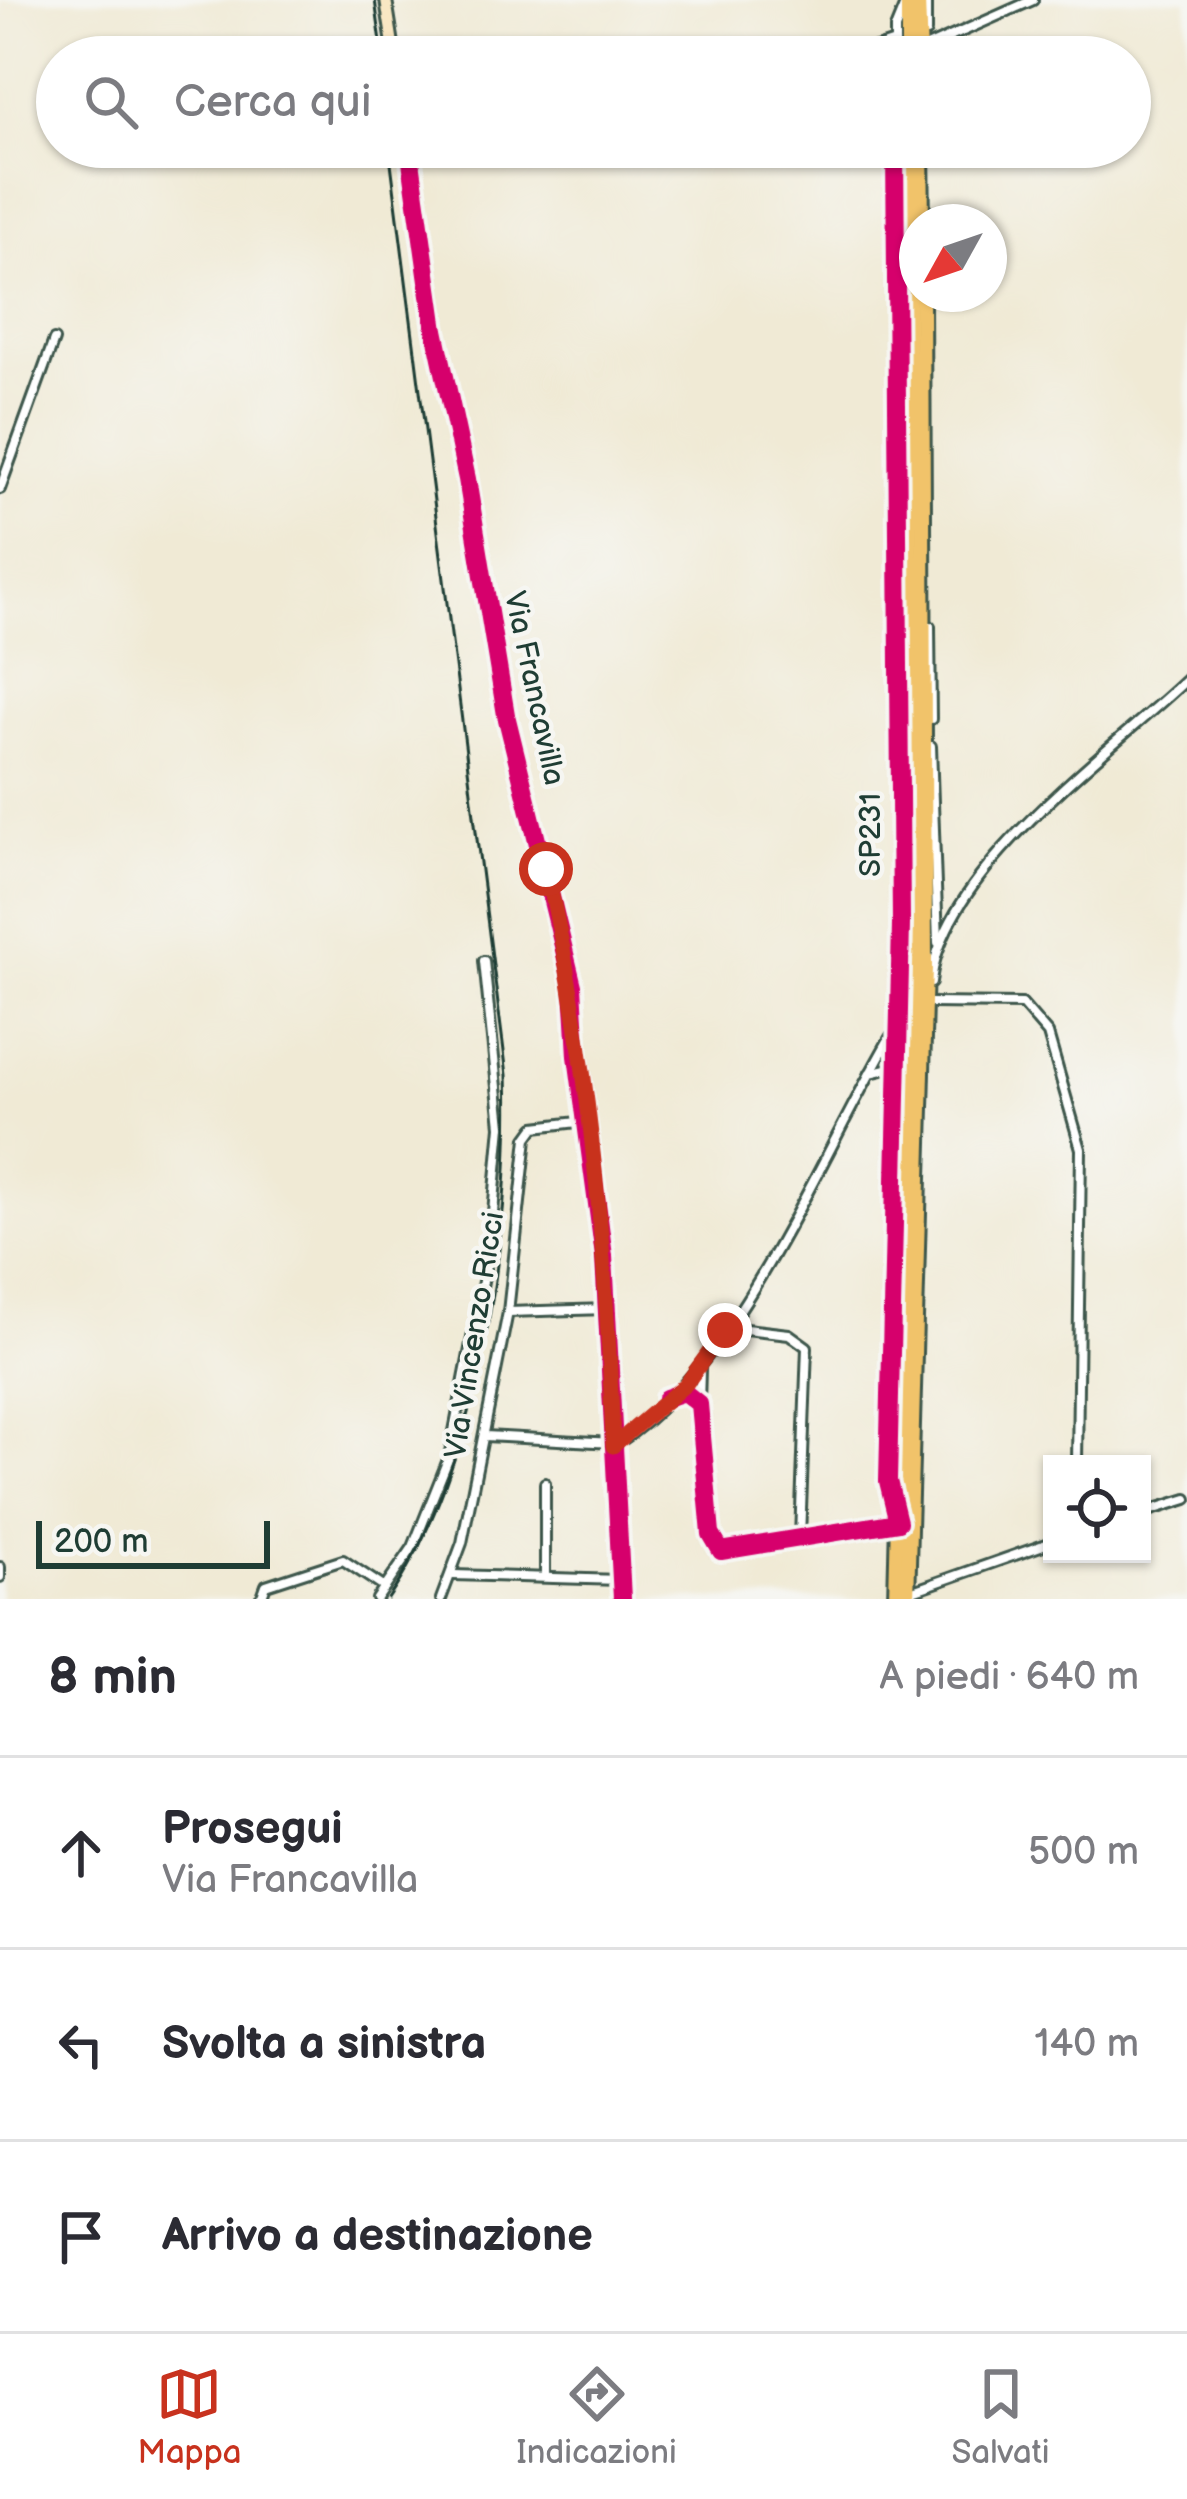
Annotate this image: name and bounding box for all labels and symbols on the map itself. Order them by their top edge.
north arrow [899,204,1007,312]
street label: Via Francavilla [496,588,572,788]
street label: SP231 [853,793,889,877]
route start [519,842,573,896]
street label: Via Vincenzo Ricci [438,1209,512,1461]
route end [698,1303,752,1357]
scale bar [36,1515,270,1568]

